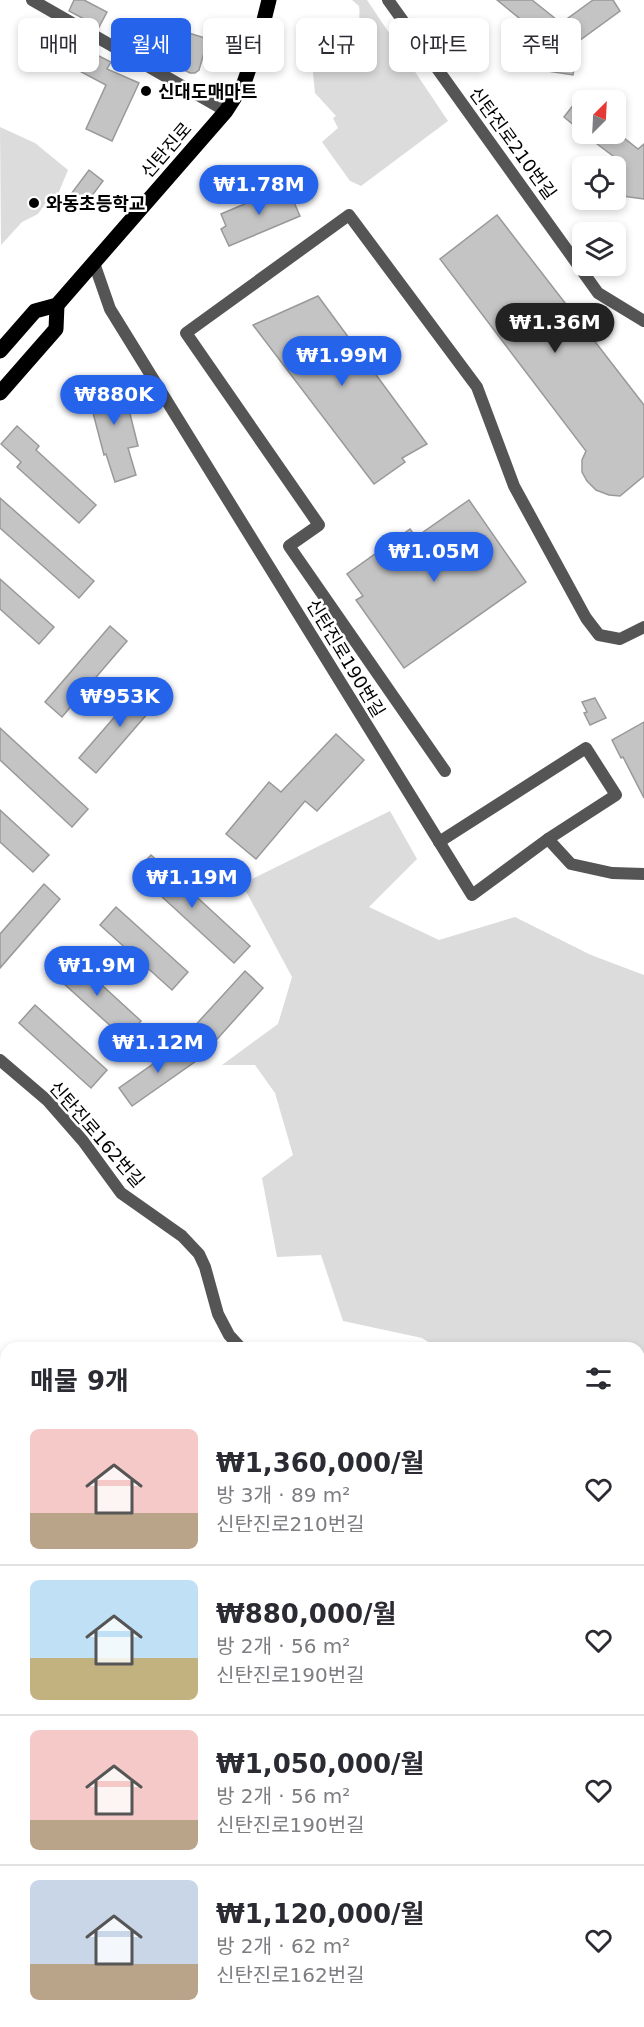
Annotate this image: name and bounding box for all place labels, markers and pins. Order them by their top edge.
place label: 신대도매마트 [158,81,257,102]
marker: 신대도매마트 [139,84,153,98]
pin: ₩1.78M [210,165,308,216]
place label: 와동초등학교 [46,193,145,214]
marker: 와동초등학교 [27,196,41,210]
pin: ₩1.36M [506,303,604,354]
pin: ₩1.99M [293,336,391,387]
pin: ₩880K [72,375,156,426]
pin: ₩1.05M [385,532,483,583]
pin: ₩953K [78,677,162,728]
pin: ₩1.19M [143,858,241,909]
pin: ₩1.9M [55,946,139,997]
pin: ₩1.12M [109,1023,207,1074]

